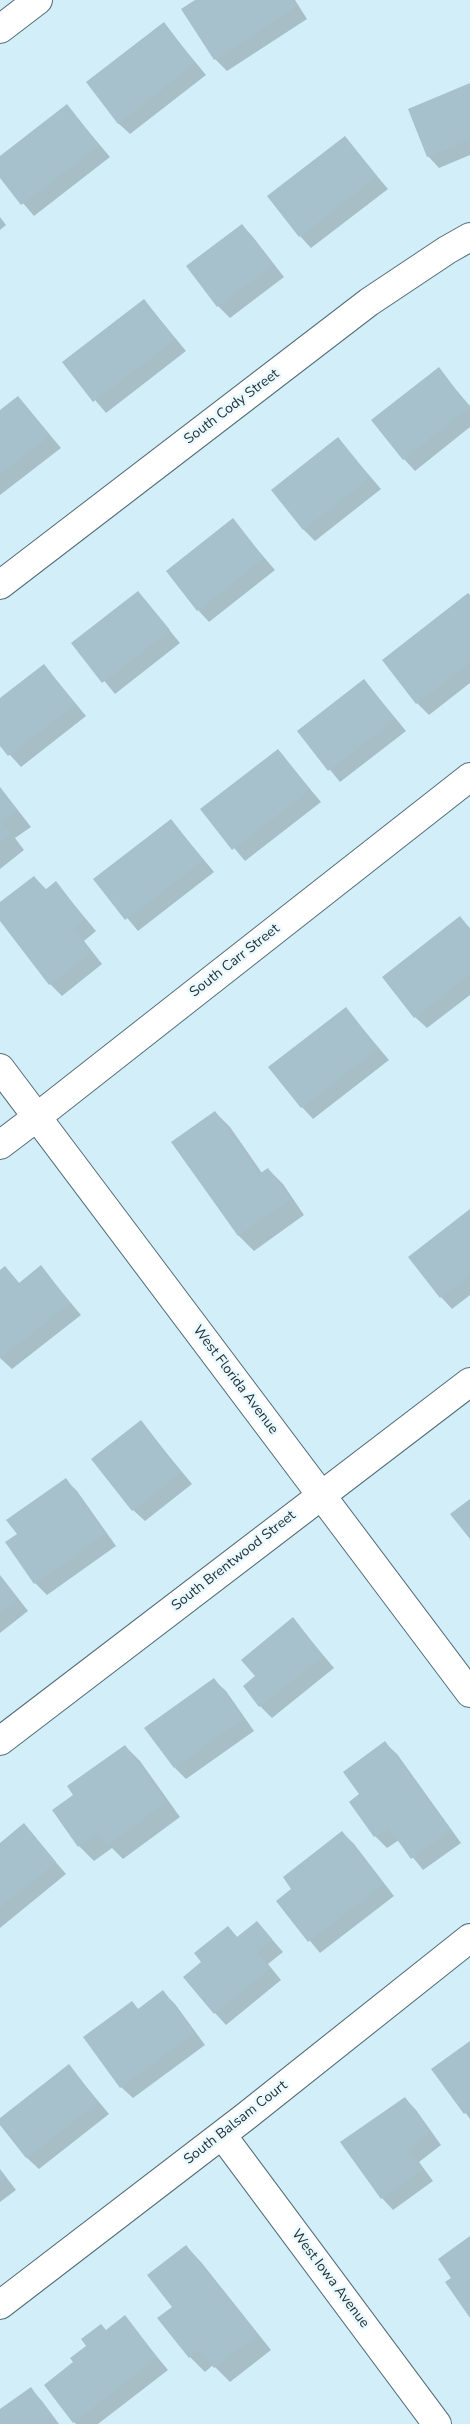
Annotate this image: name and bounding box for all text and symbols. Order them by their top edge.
street label: South Cody Street [181,366,283,448]
street label: South Carr Street [187,921,283,1001]
street label: West Florida Avenue [189,1322,281,1438]
street label: South Brentwood Street [169,1507,299,1615]
street label: South Balsam Court [181,2078,291,2168]
street label: West Iowa Avenue [288,2227,372,2331]

